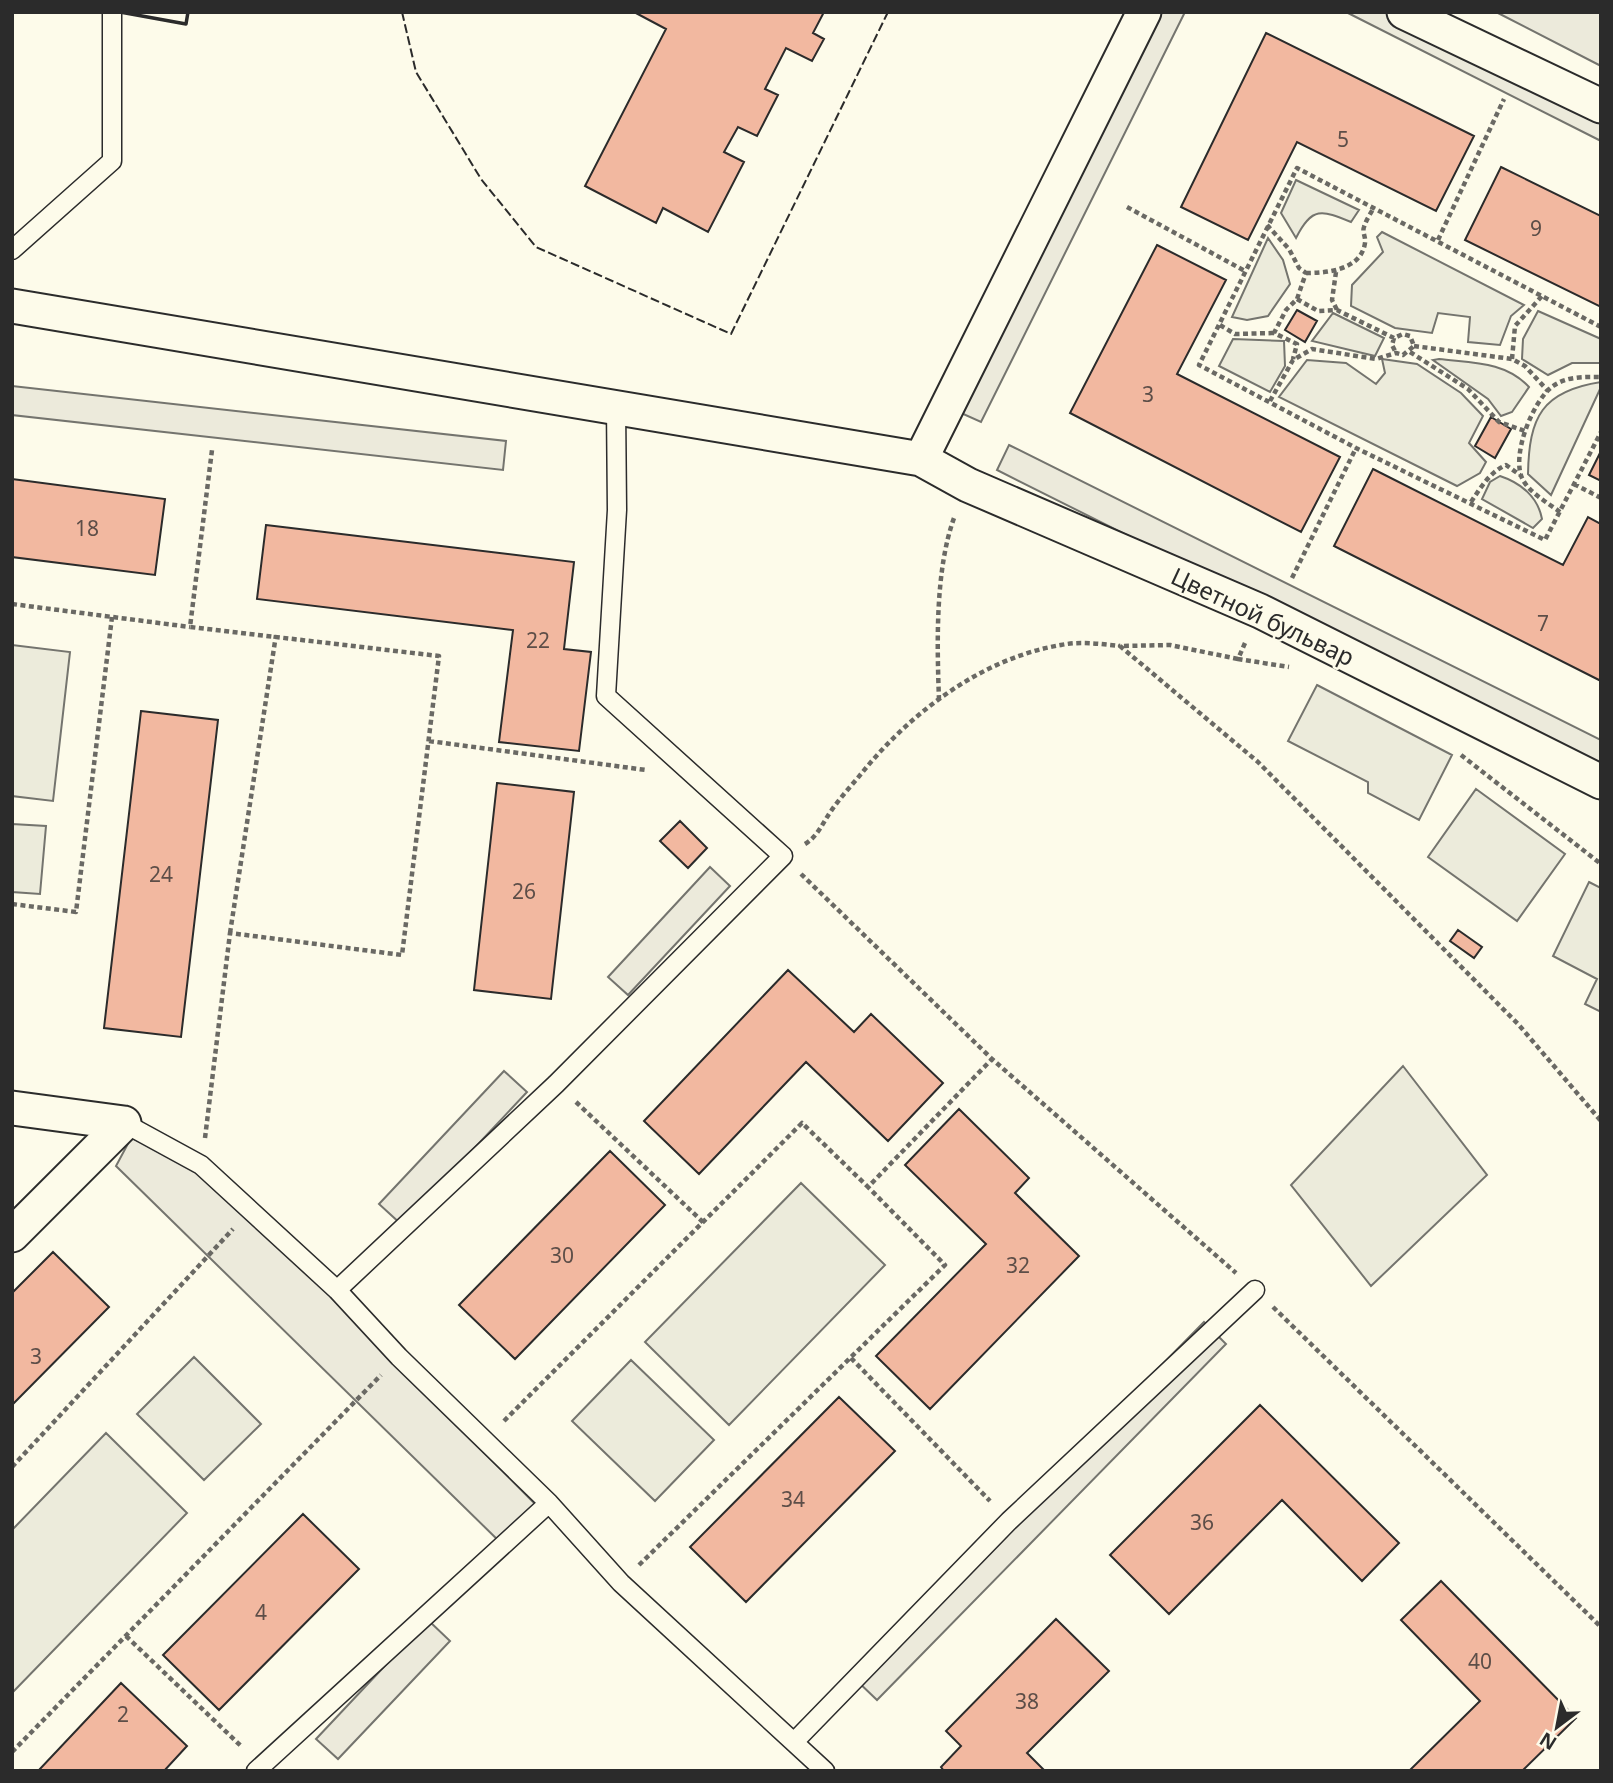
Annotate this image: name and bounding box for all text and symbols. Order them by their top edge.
house number: 5 [1337,125,1349,153]
house number: 9 [1530,214,1542,242]
house number: 3 [1142,380,1154,408]
house number: 18 [75,514,99,542]
street label: Цветной бульвар [1166,559,1360,673]
house number: 7 [1537,609,1549,637]
house number: 22 [526,626,550,654]
house number: 24 [149,860,173,888]
house number: 26 [512,877,536,905]
house number: 30 [550,1241,574,1269]
house number: 32 [1006,1251,1030,1279]
house number: 3 [30,1342,42,1370]
house number: 34 [781,1485,805,1513]
house number: 36 [1190,1508,1214,1536]
house number: 4 [255,1598,267,1626]
house number: 40 [1468,1647,1492,1675]
house number: 38 [1015,1687,1039,1715]
north arrow [1522,1692,1592,1762]
house number: 2 [117,1700,129,1728]
text: N [1535,1726,1561,1757]

